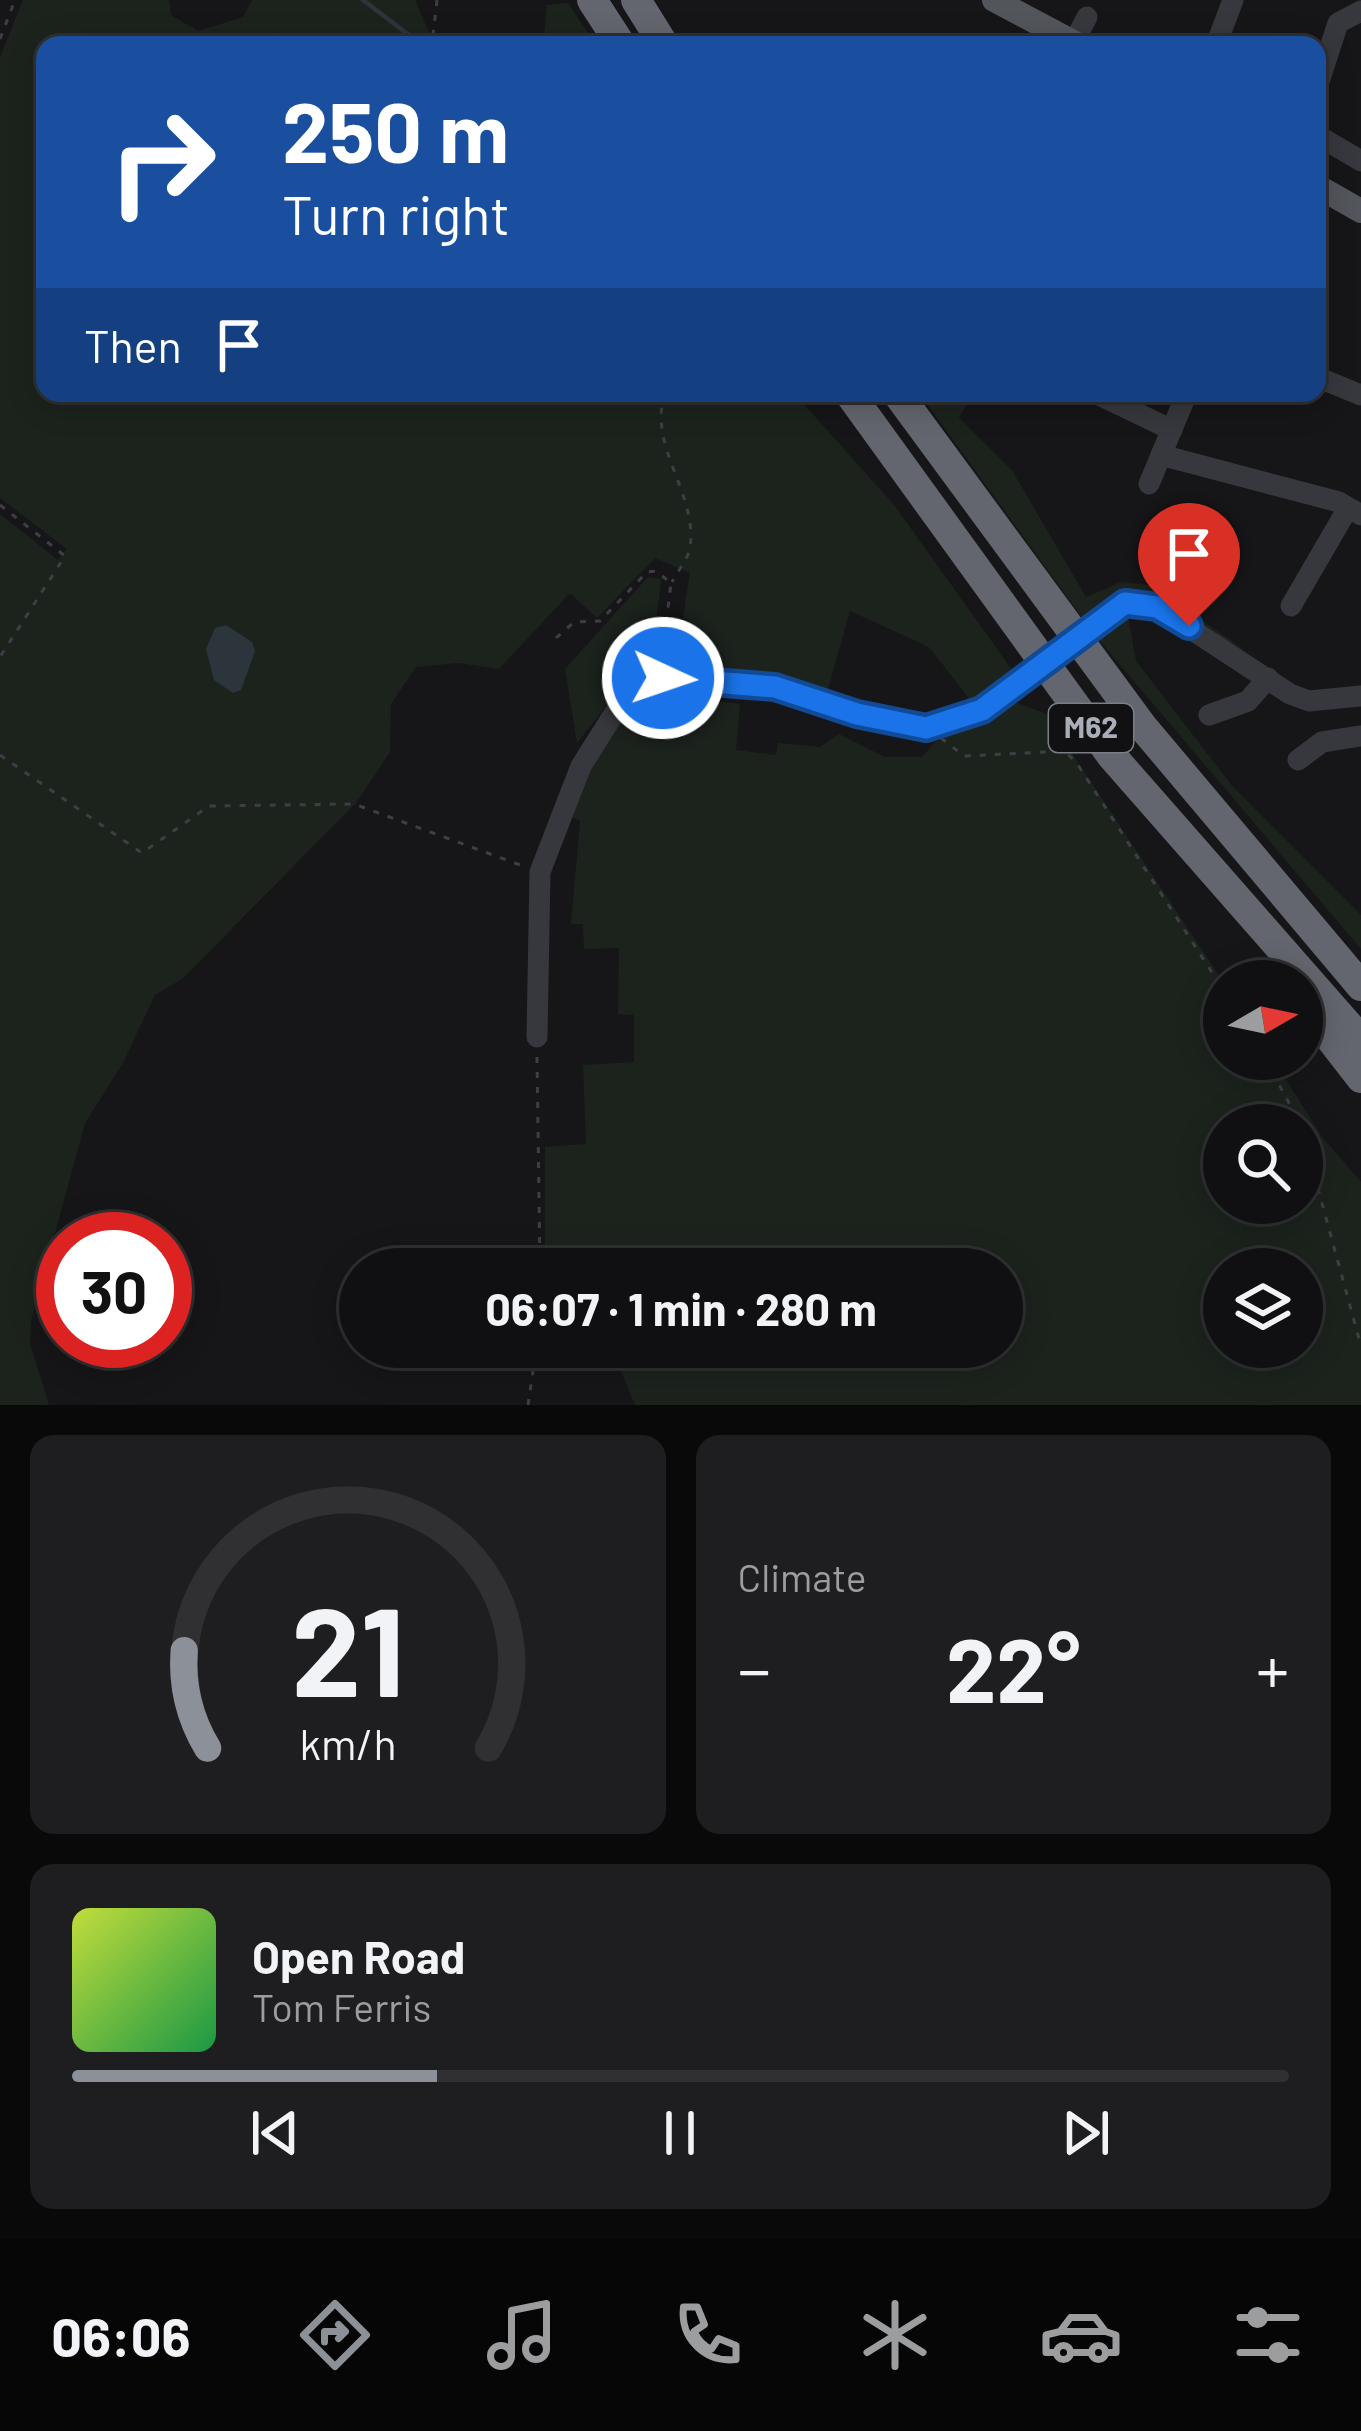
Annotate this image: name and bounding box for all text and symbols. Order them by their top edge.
text: 250 m [282,79,509,180]
icon: right [84,84,240,240]
text: Turn right [282,181,510,246]
icon: arrive [206,312,272,378]
text: Then [84,318,182,372]
pin [1138,503,1240,626]
icon: arrive [1156,521,1222,587]
position arrow [600,615,726,741]
road number: M62 [1049,704,1133,752]
north arrow [1203,960,1323,1080]
map controls [1203,960,1323,1368]
button: search [1203,1104,1323,1224]
speed limit sign: 30 [36,1212,192,1368]
button: layers [1203,1248,1323,1368]
text: 06:07 · 1 min · 280 m [485,1281,877,1335]
text: Climate [738,1553,867,1600]
text: 21 [291,1572,404,1722]
text: 22° [946,1613,1081,1721]
text: − [738,1628,771,1707]
text: + [1256,1628,1289,1707]
text: km/h [299,1716,396,1768]
text: Open Road [252,1929,465,1983]
text: Tom Ferris [252,1983,431,2030]
icon: previous [242,2100,308,2166]
icon: pause [647,2100,713,2166]
icon: next [1053,2100,1119,2166]
icon: directions [293,2293,377,2377]
icon: music [480,2293,564,2377]
icon: phone [666,2293,750,2377]
icon: climate [853,2293,937,2377]
icon: car [1039,2293,1123,2377]
icon: filters [1226,2293,1310,2377]
text: 06:06 [51,2303,190,2368]

